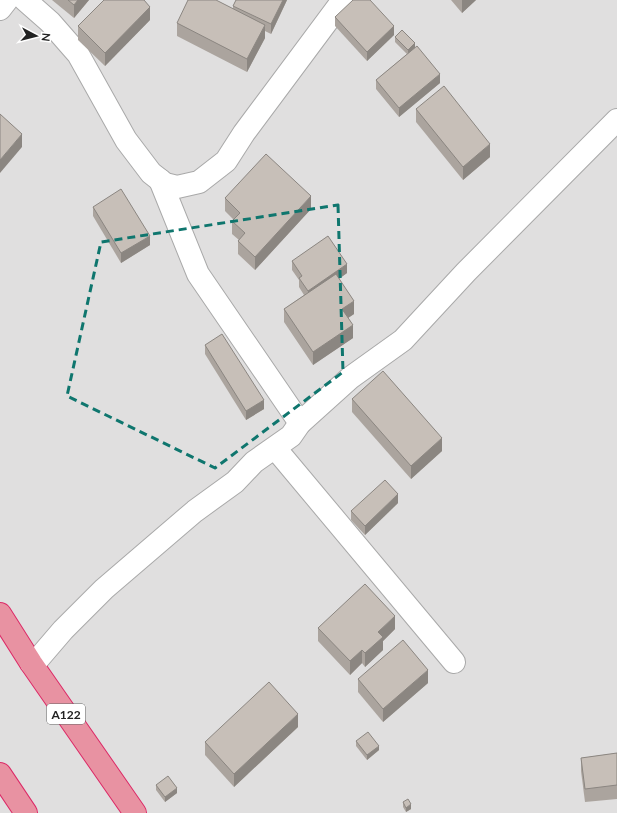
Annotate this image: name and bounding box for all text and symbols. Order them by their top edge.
north arrow [16,16,56,56]
text: N [39,32,53,42]
road number: A122 [47,704,85,724]

